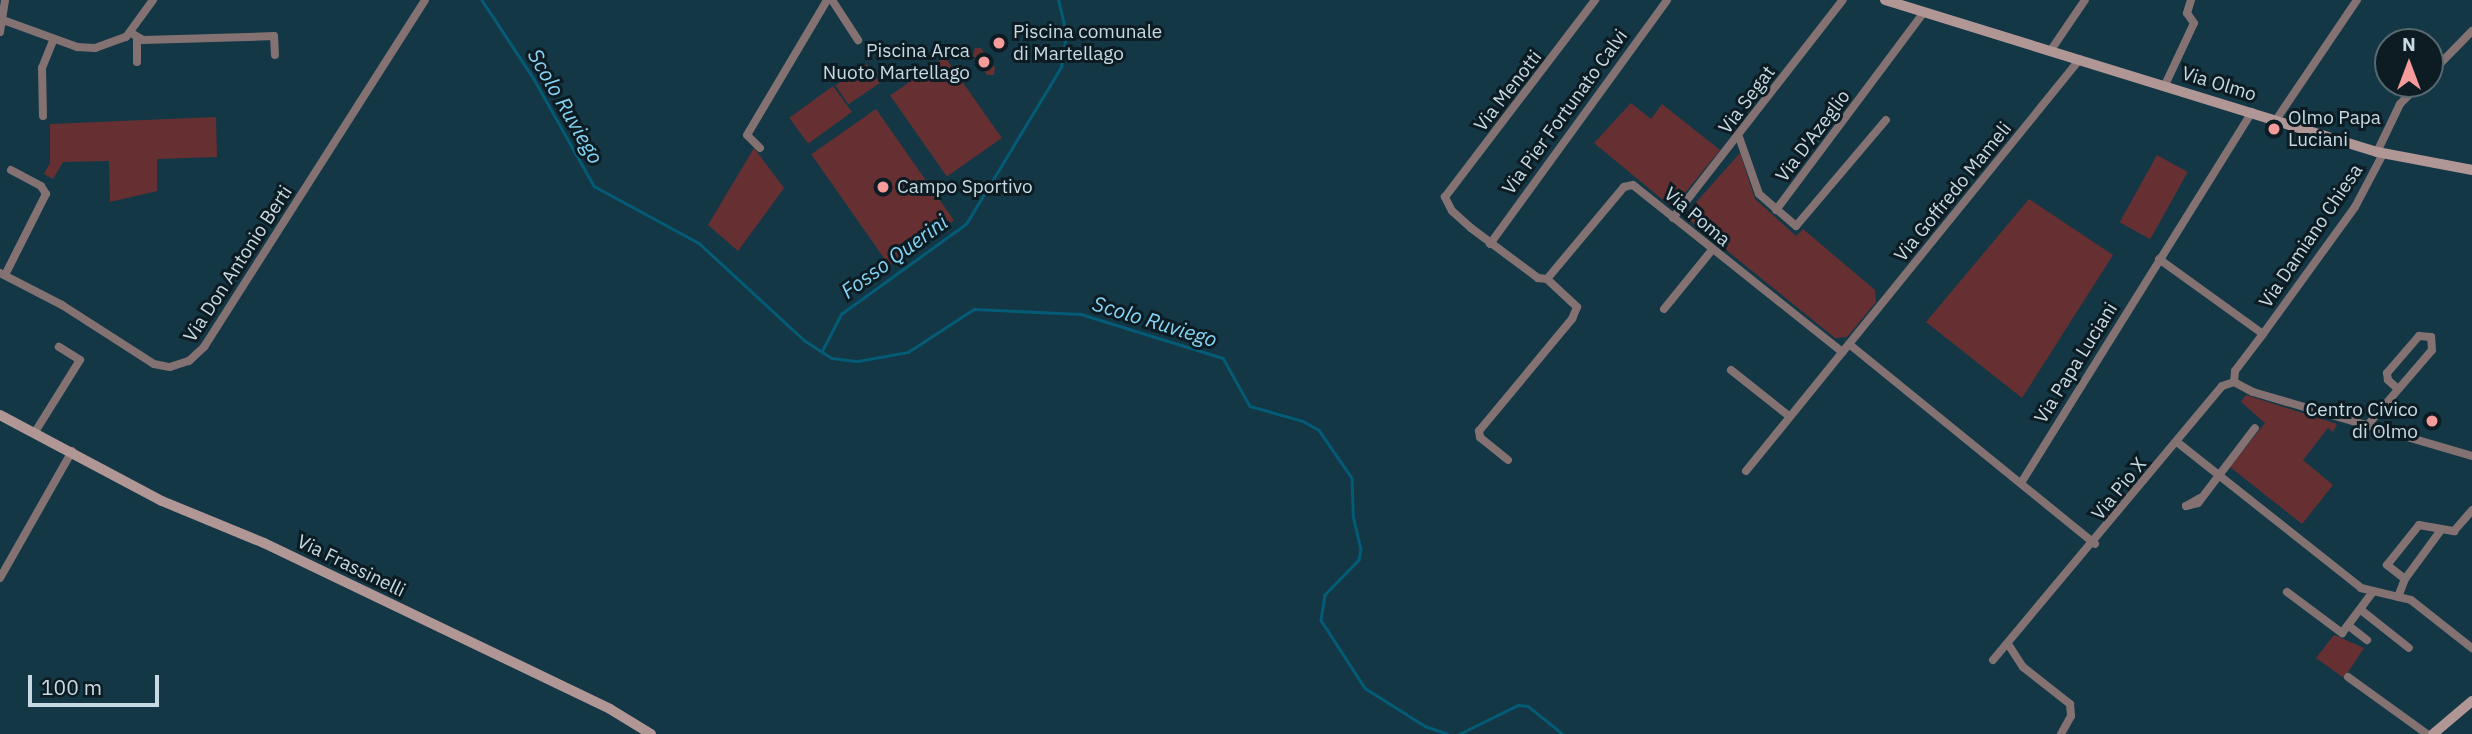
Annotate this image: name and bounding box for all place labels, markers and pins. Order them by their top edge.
place label: Piscina comunale di Martellago [1013,21,1162,65]
marker: Piscina comunale di Martellago [991,35,1007,51]
place label: Piscina Arca Nuoto Martellago [823,40,970,84]
marker: Piscina Arca Nuoto Martellago [976,54,992,70]
place label: Olmo Papa Luciani [2288,107,2381,151]
marker: Olmo Papa Luciani [2266,121,2282,137]
place label: Campo Sportivo [897,176,1033,198]
marker: Campo Sportivo [875,179,891,195]
place label: Centro Civico di Olmo [2306,399,2418,443]
marker: Centro Civico di Olmo [2424,413,2440,429]

